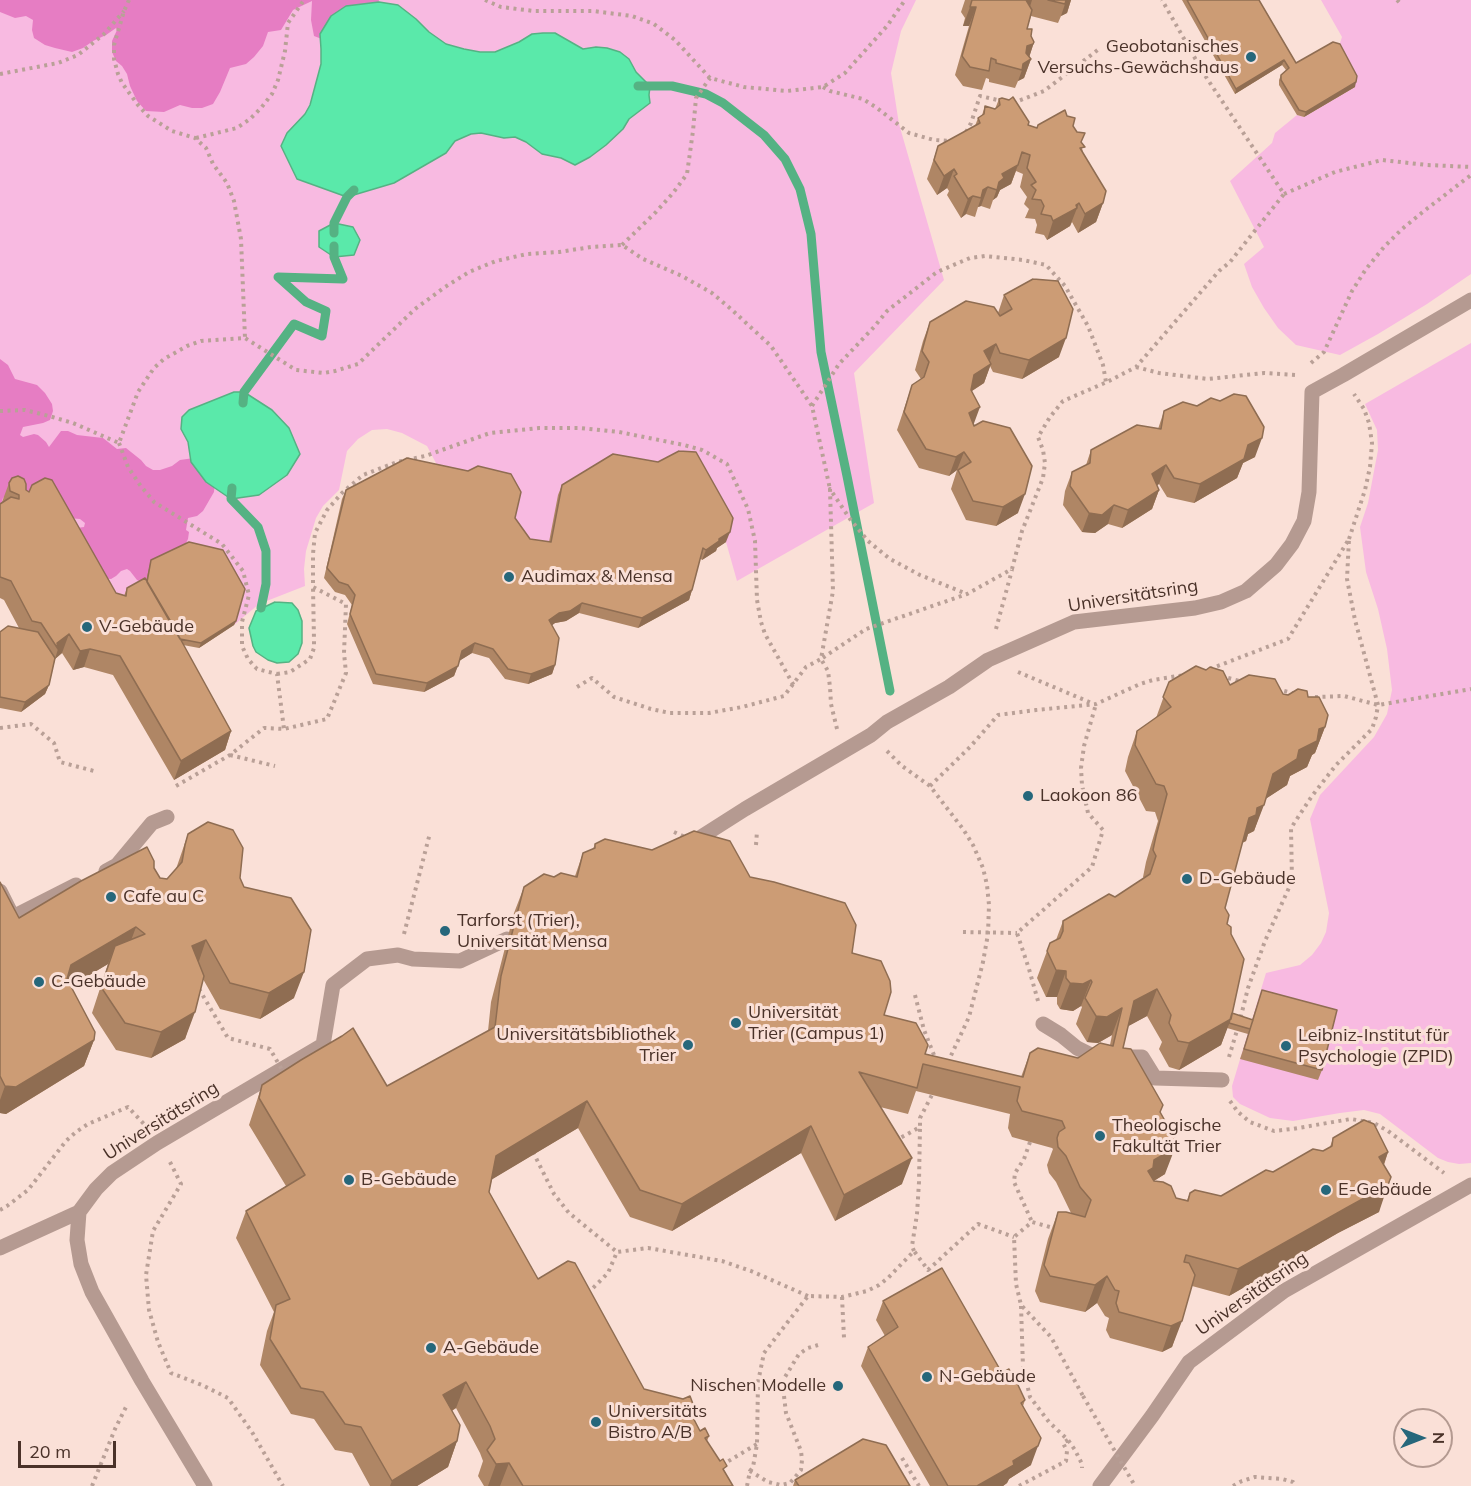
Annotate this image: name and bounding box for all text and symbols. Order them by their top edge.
place label: Geobotanisches Versuchs-Gewächshaus [1038,36,1239,78]
marker: Geobotanisches Versuchs-Gewächshaus [1244,50,1258,64]
place label: Audimax & Mensa [521,566,673,588]
marker: Audimax & Mensa [502,570,516,584]
street label: Universitätsring [1066,575,1200,617]
place label: V-Gebäude [99,616,194,638]
marker: V-Gebäude [80,620,94,634]
place label: Laokoon 86 [1040,785,1137,807]
marker: Laokoon 86 [1021,789,1035,803]
place label: D-Gebäude [1199,868,1296,890]
marker: D-Gebäude [1180,872,1194,886]
place label: Cafe au C [123,886,204,908]
marker: Cafe au C [104,890,118,904]
place label: Tarforst (Trier), Universität Mensa [457,910,607,952]
marker: Tarforst (Trier), Universität Mensa [438,924,452,938]
place label: C-Gebäude [51,971,146,993]
marker: C-Gebäude [32,975,46,989]
place label: Universität Trier (Campus 1) [748,1002,885,1044]
marker: Universität Trier (Campus 1) [729,1016,743,1030]
place label: Universitätsbibliothek Trier [496,1024,676,1066]
place label: Leibniz-Institut für Psychologie (ZPID) [1298,1025,1454,1068]
marker: Universitätsbibliothek Trier [681,1038,695,1052]
marker: Leibniz-Institut für Psychologie (ZPID) [1279,1039,1293,1053]
street label: Universitätsring [100,1077,222,1165]
place label: Theologische Fakultät Trier [1112,1115,1221,1158]
marker: Theologische Fakultät Trier [1093,1129,1107,1143]
place label: B-Gebäude [361,1169,456,1191]
marker: B-Gebäude [342,1173,356,1187]
place label: E-Gebäude [1338,1179,1432,1201]
marker: E-Gebäude [1319,1183,1333,1197]
street label: Universitätsring [1192,1247,1312,1341]
place label: A-Gebäude [443,1337,539,1359]
marker: A-Gebäude [424,1341,438,1355]
place label: N-Gebäude [939,1366,1036,1388]
marker: N-Gebäude [920,1370,934,1384]
place label: Nischen Modelle [690,1375,826,1397]
marker: Nischen Modelle [831,1379,845,1393]
place label: Universitäts Bistro A/B [608,1401,707,1444]
north arrow [1393,1408,1453,1468]
marker: Universitäts Bistro A/B [589,1415,603,1429]
scale bar [21,1429,118,1467]
text: N [1429,1432,1449,1444]
text: 20 m [29,1440,71,1463]

